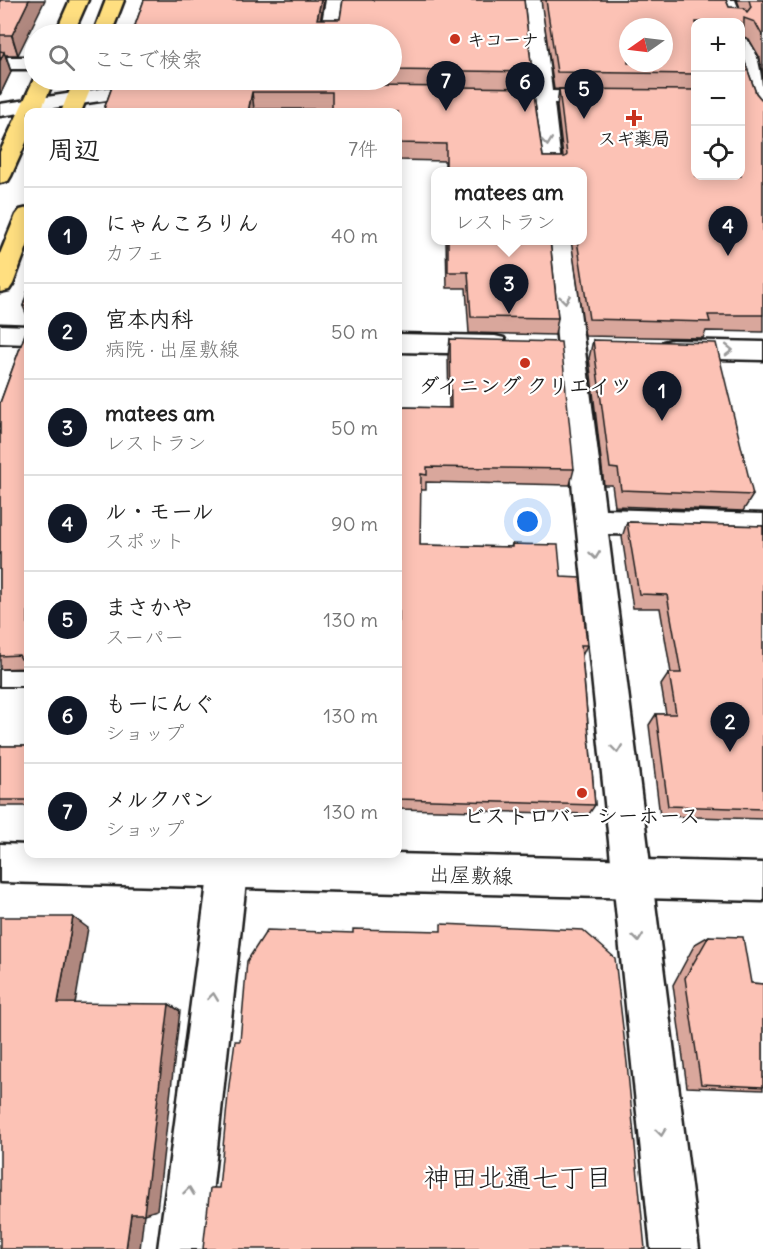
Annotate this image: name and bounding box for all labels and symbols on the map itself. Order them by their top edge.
north arrow [619,18,673,72]
place label: キコーナ [467,28,539,51]
marker: キコーナ [448,32,462,46]
pin: 7 [426,62,466,111]
pin: 6 [506,63,544,112]
pin: 5 [564,70,604,119]
marker: スギ薬局 [627,111,641,125]
place label: スギ薬局 [598,127,670,150]
one-way arrow [540,137,553,146]
pin: 4 [708,206,748,256]
pin: 3 [490,264,528,314]
one-way arrow [559,294,571,303]
one-way arrow [724,344,733,356]
marker: ダイニング クリエイツ [518,356,532,370]
place label: ダイニング クリエイツ [419,372,631,399]
pin: 1 [642,372,682,421]
your location [513,507,542,536]
one-way arrow [588,550,601,559]
pin: 2 [710,702,750,752]
one-way arrow [610,744,623,753]
marker: ビストロバー シーホース [575,786,589,800]
place label: ビストロバー シーホース [464,802,700,829]
street label: 出屋敷線 [429,860,513,890]
one-way arrow [631,933,644,942]
one-way arrow [206,993,219,1002]
one-way arrow [654,1127,667,1136]
district label: 神田北通七丁目 [424,1160,613,1194]
one-way arrow [183,1186,195,1196]

